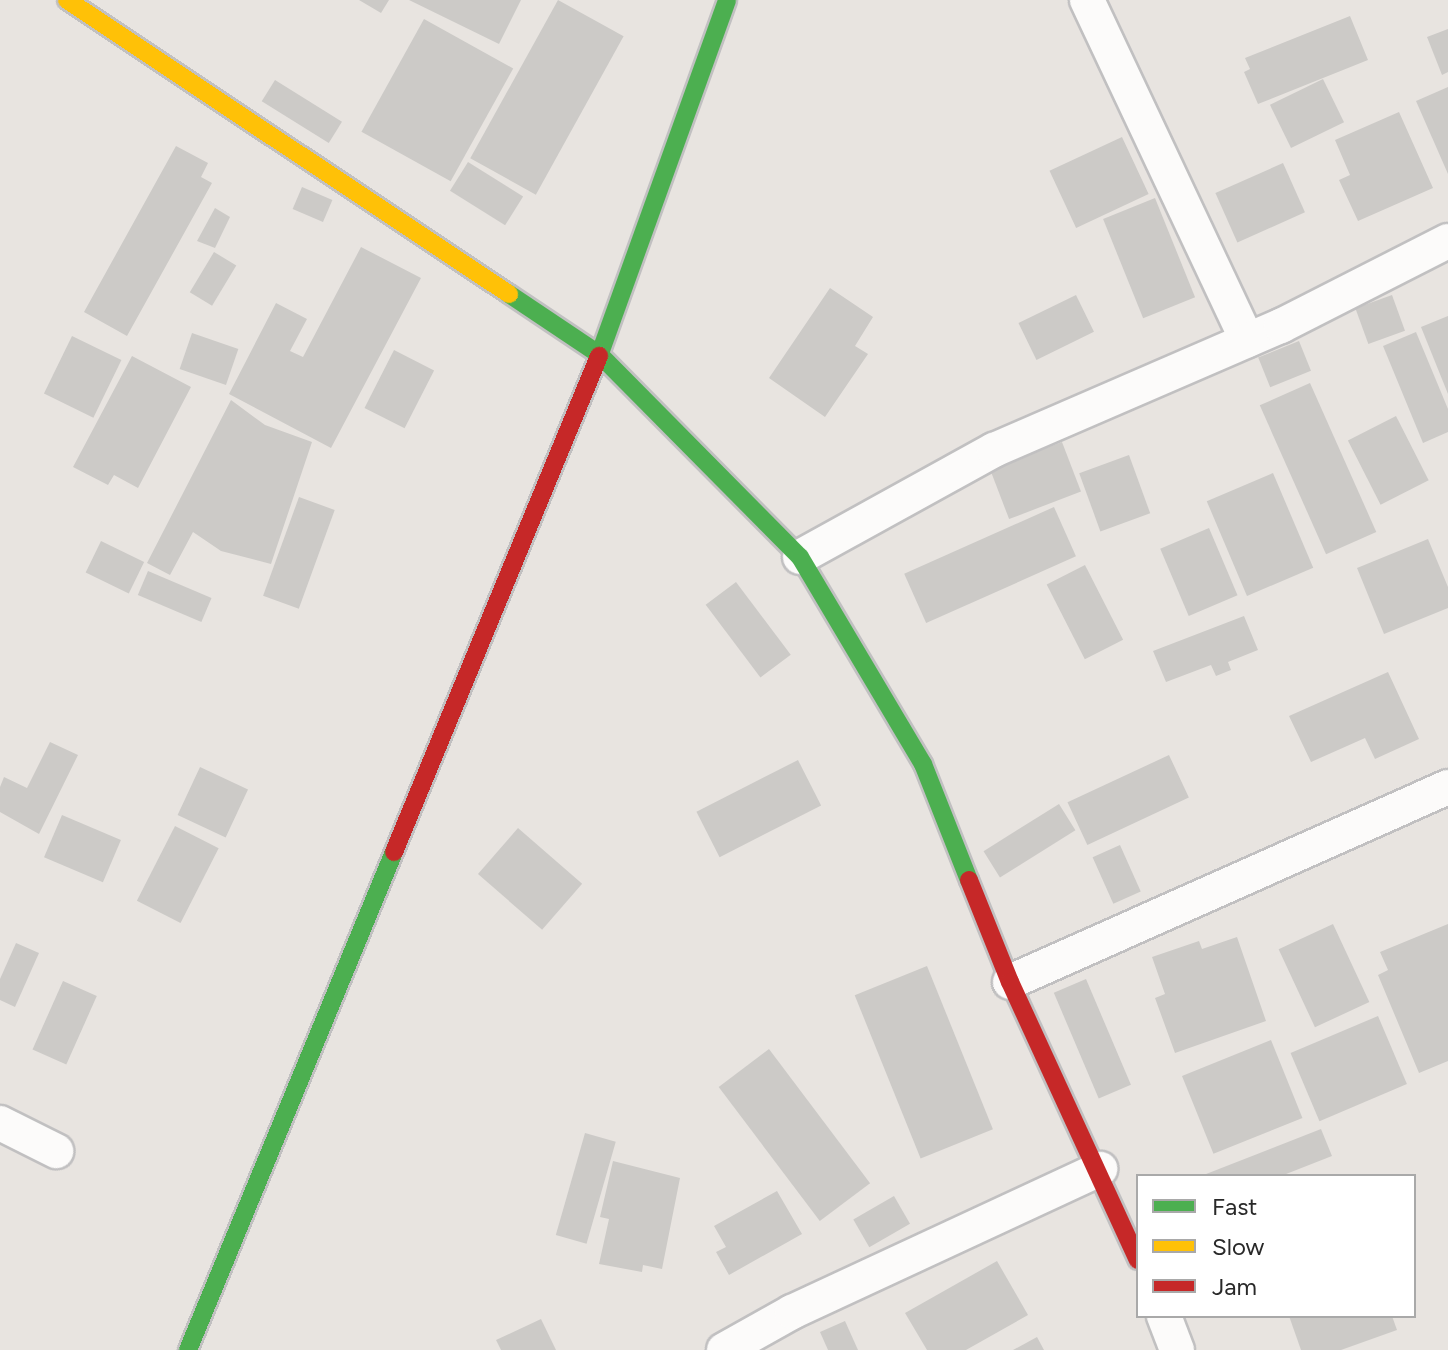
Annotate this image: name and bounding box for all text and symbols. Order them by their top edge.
legend [1136,1174,1416,1318]
text: Fast [1212,1192,1257,1221]
text: Slow [1212,1232,1264,1261]
text: Jam [1212,1272,1257,1301]

